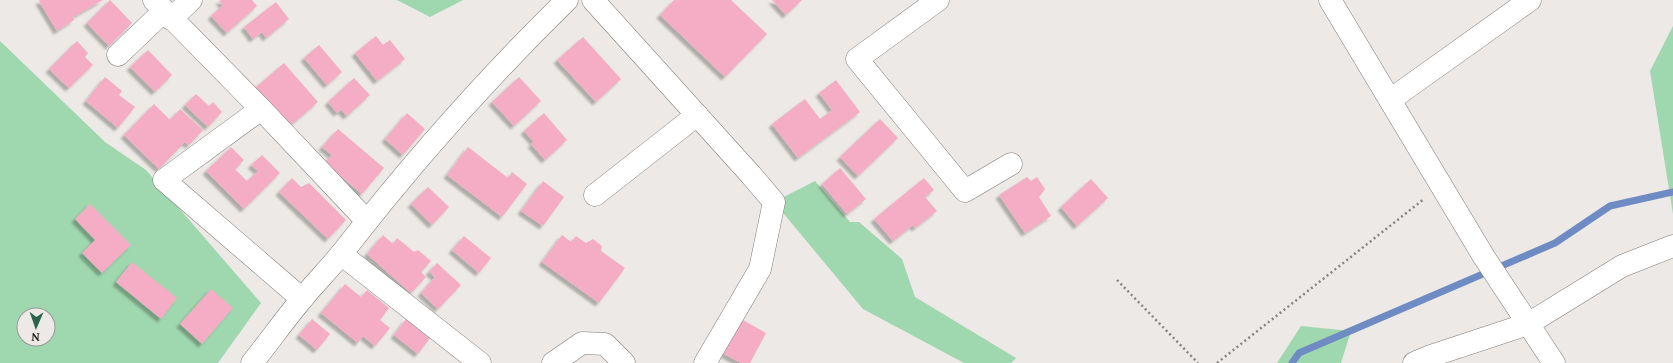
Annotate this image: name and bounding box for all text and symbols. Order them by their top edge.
north arrow [16,307,56,347]
text: N [31,330,40,344]

